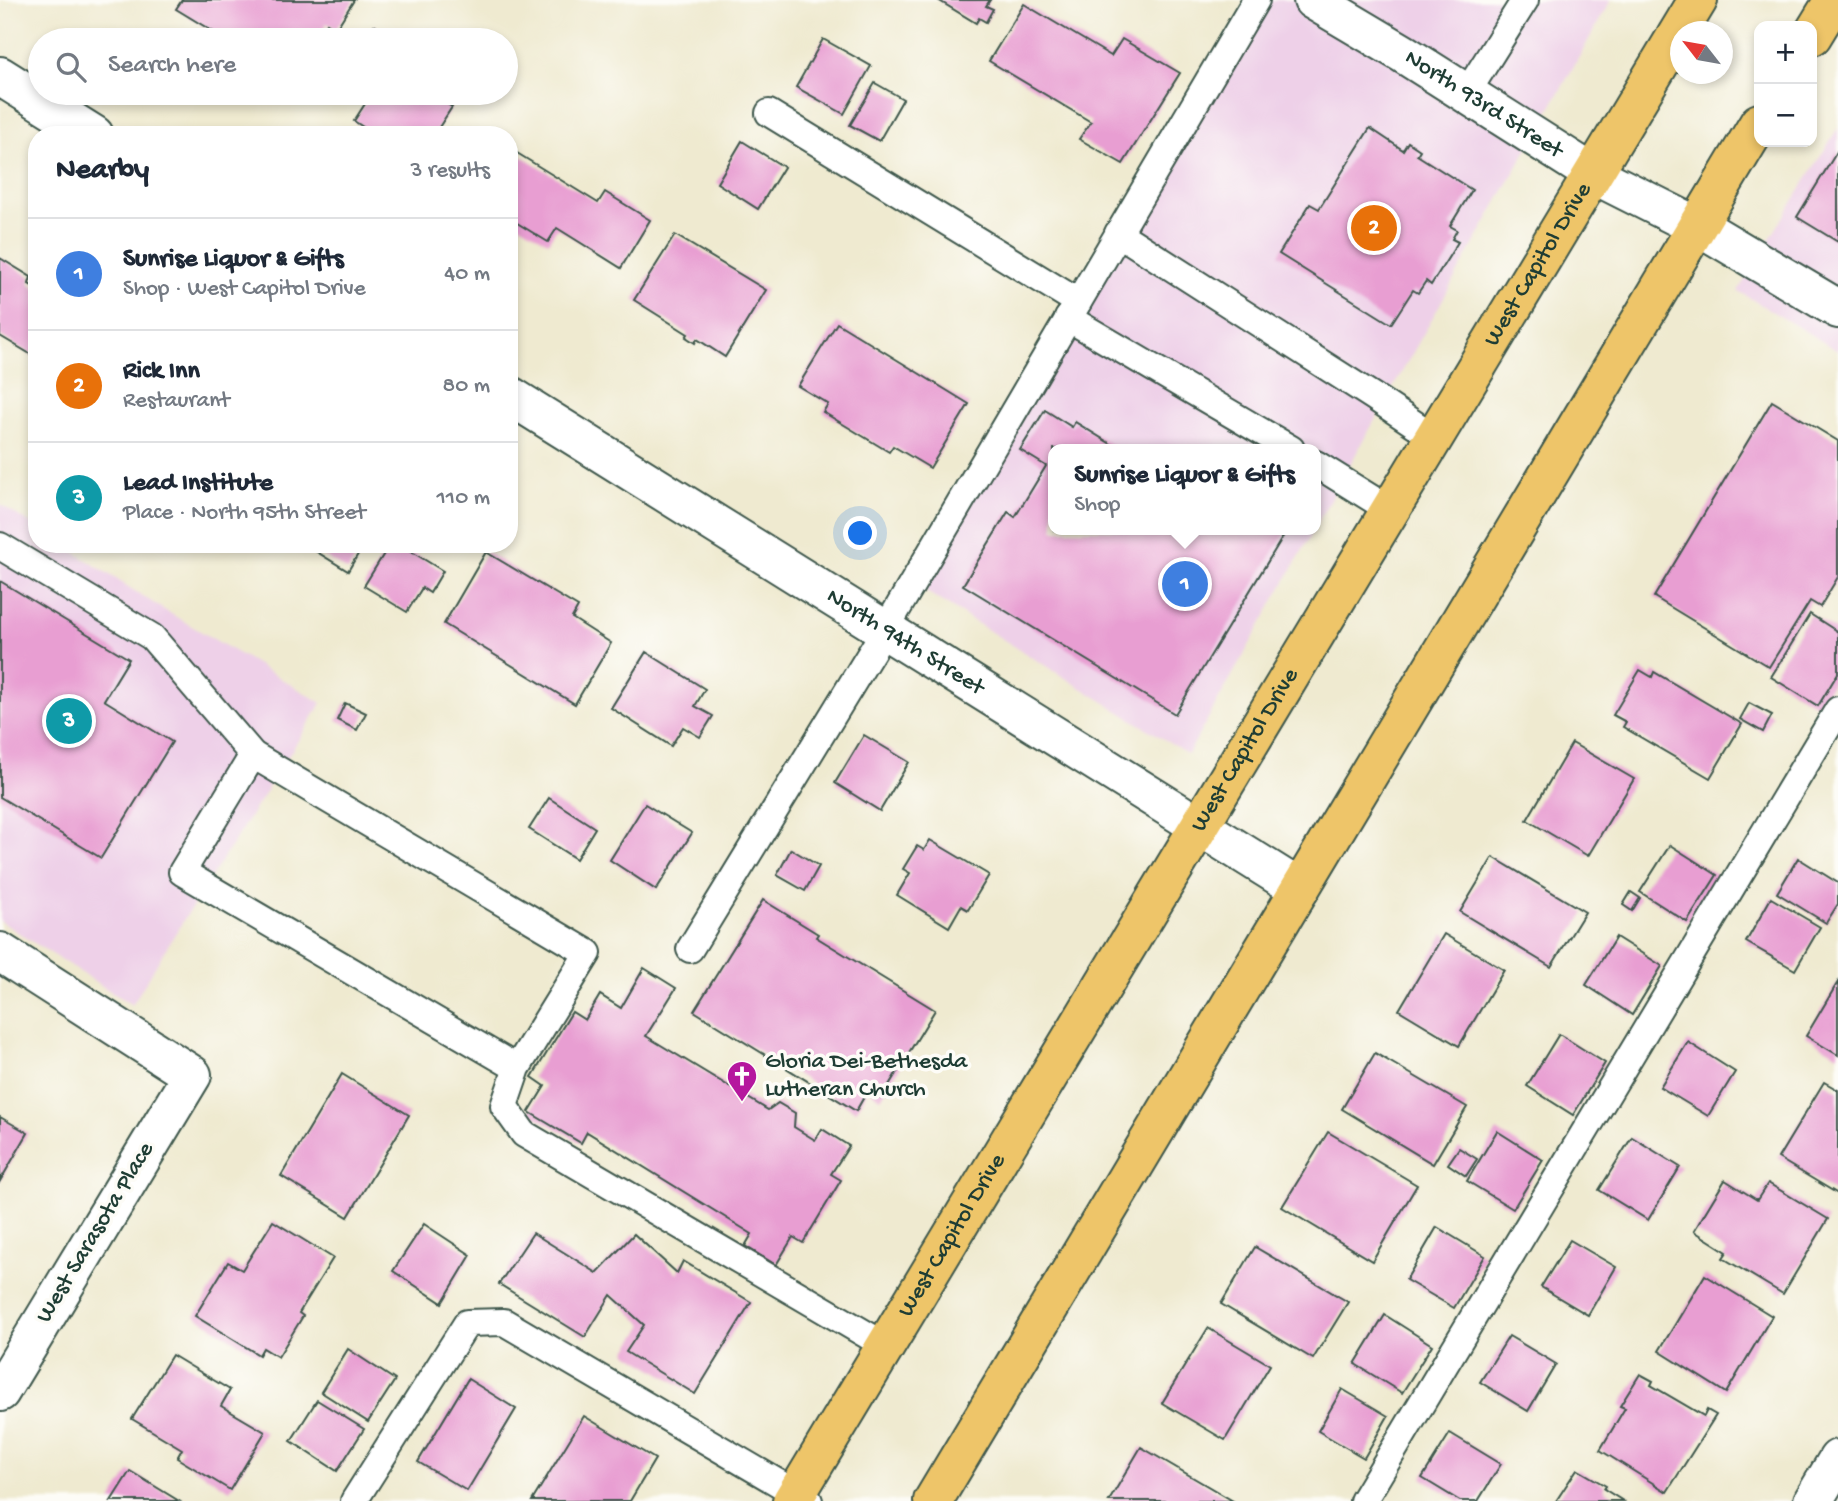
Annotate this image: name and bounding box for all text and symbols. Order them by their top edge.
north arrow [1670,21,1733,84]
map controls [1754,21,1817,147]
button: + [1754,21,1817,84]
search box [28,28,518,105]
street label: North 93rd Street [1399,44,1570,167]
icon: search [52,48,90,86]
text: Search here [108,51,236,82]
button: − [1754,84,1817,147]
text: Nearby [56,154,149,189]
text: 3 results [410,158,490,185]
street label: West Capitol Drive [1478,177,1599,352]
pin: 2 [1351,202,1397,254]
text: Sunrise Liquor & Gifts [123,245,344,276]
text: 1 [74,261,84,288]
text: 40 m [444,261,490,288]
text: Shop · West Capitol Drive [123,276,366,303]
text: Rick Inn [123,357,200,388]
text: 2 [73,373,85,400]
text: 80 m [443,373,490,400]
text: Restaurant [123,388,230,415]
popup [1048,444,1321,535]
text: Sunrise Liquor & Gifts [1074,461,1295,492]
text: Lead Institute [123,469,273,500]
text: 3 [73,485,85,512]
text: 110 m [437,485,490,512]
text: Shop [1074,492,1120,519]
text: Place · North 95th Street [123,500,366,527]
your location [843,516,877,550]
pin: 1 [1162,558,1208,610]
street label: North 94th Street [821,582,991,704]
street label: West Capitol Drive [1185,663,1306,837]
pin: 3 [46,695,92,747]
place label: Gloria Dei-Bethesda Lutheran Church [765,1048,968,1105]
church icon: Gloria Dei-Bethesda Lutheran Church [725,1059,759,1103]
street label: West Sarasota Place [31,1137,162,1329]
street label: West Capitol Drive [892,1148,1013,1323]

